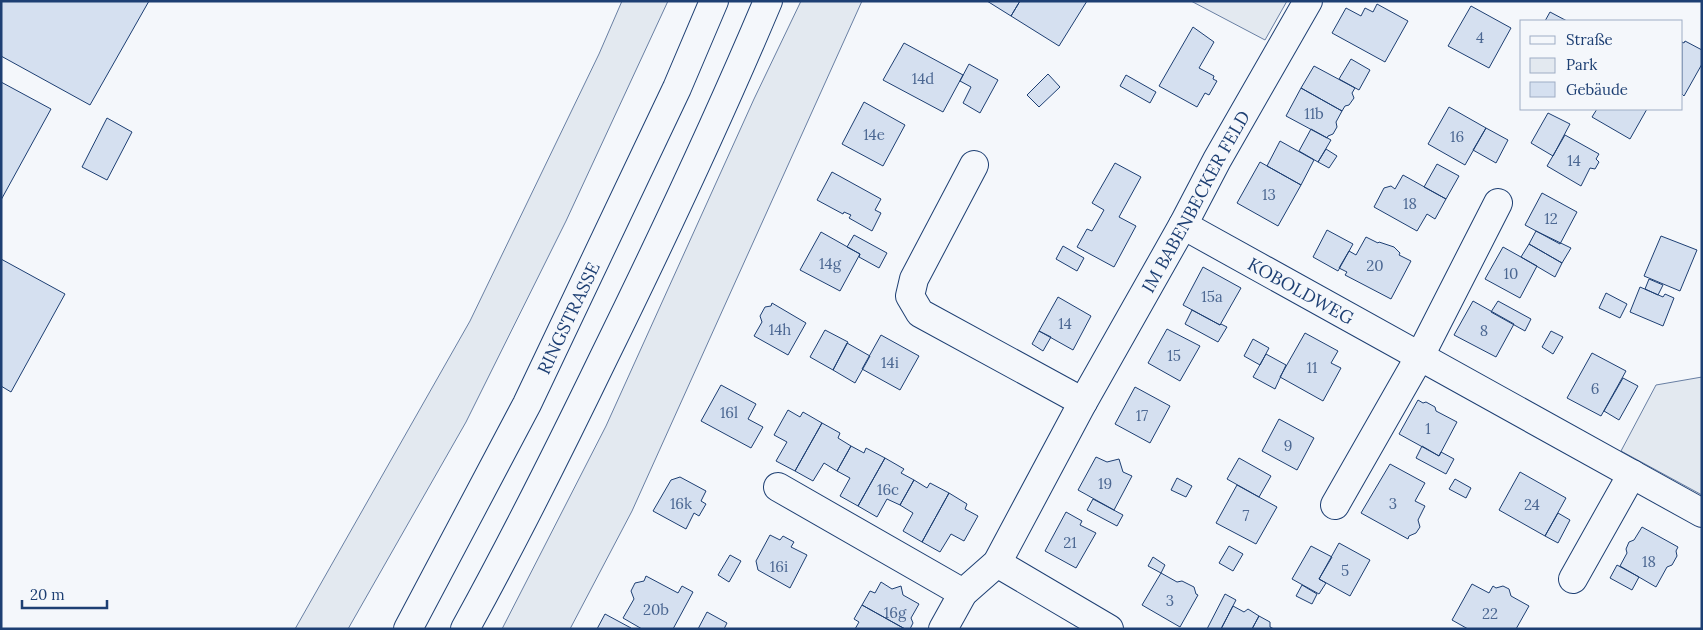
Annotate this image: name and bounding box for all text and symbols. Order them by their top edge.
legend [1520,20,1683,110]
house number: 4 [1476,28,1484,47]
text: Straße [1566,30,1613,49]
text: Park [1566,55,1597,74]
house number: 14d [912,69,934,88]
text: Gebäude [1566,80,1628,99]
house number: 11b [1304,104,1324,123]
street label: IM BABENBECKER FELD [1136,106,1255,296]
house number: 14e [863,125,885,144]
house number: 16 [1450,127,1464,146]
house number: 14 [1567,151,1581,170]
house number: 13 [1262,185,1276,204]
house number: 18 [1403,194,1417,213]
house number: 12 [1544,209,1558,228]
street label: KOBOLDWEG [1244,252,1358,329]
house number: 14g [819,254,842,273]
house number: 20 [1366,256,1384,275]
street label: RINGSTRASSE [531,258,604,378]
house number: 10 [1504,264,1518,283]
house number: 15a [1201,287,1223,306]
house number: 14 [1058,314,1072,333]
house number: 14h [769,320,791,339]
house number: 8 [1480,321,1488,340]
house number: 15 [1167,346,1181,365]
house number: 14i [881,353,899,372]
house number: 11 [1307,358,1317,377]
house number: 6 [1591,379,1599,398]
house number: 16l [720,403,738,422]
house number: 17 [1136,406,1148,425]
house number: 1 [1425,419,1431,438]
house number: 9 [1284,436,1292,455]
house number: 19 [1098,474,1112,493]
house number: 16c [877,480,899,499]
house number: 16k [670,494,692,513]
house number: 3 [1389,494,1397,513]
house number: 24 [1524,495,1540,514]
house number: 7 [1243,506,1250,525]
house number: 21 [1063,533,1077,552]
house number: 18 [1642,552,1656,571]
house number: 16i [770,557,788,576]
house number: 5 [1341,561,1349,580]
scale bar [22,578,108,610]
text: 20 m [30,585,65,604]
house number: 3 [1166,591,1174,610]
house number: 20b [643,600,669,619]
house number: 16g [884,603,907,622]
house number: 22 [1482,604,1498,623]

